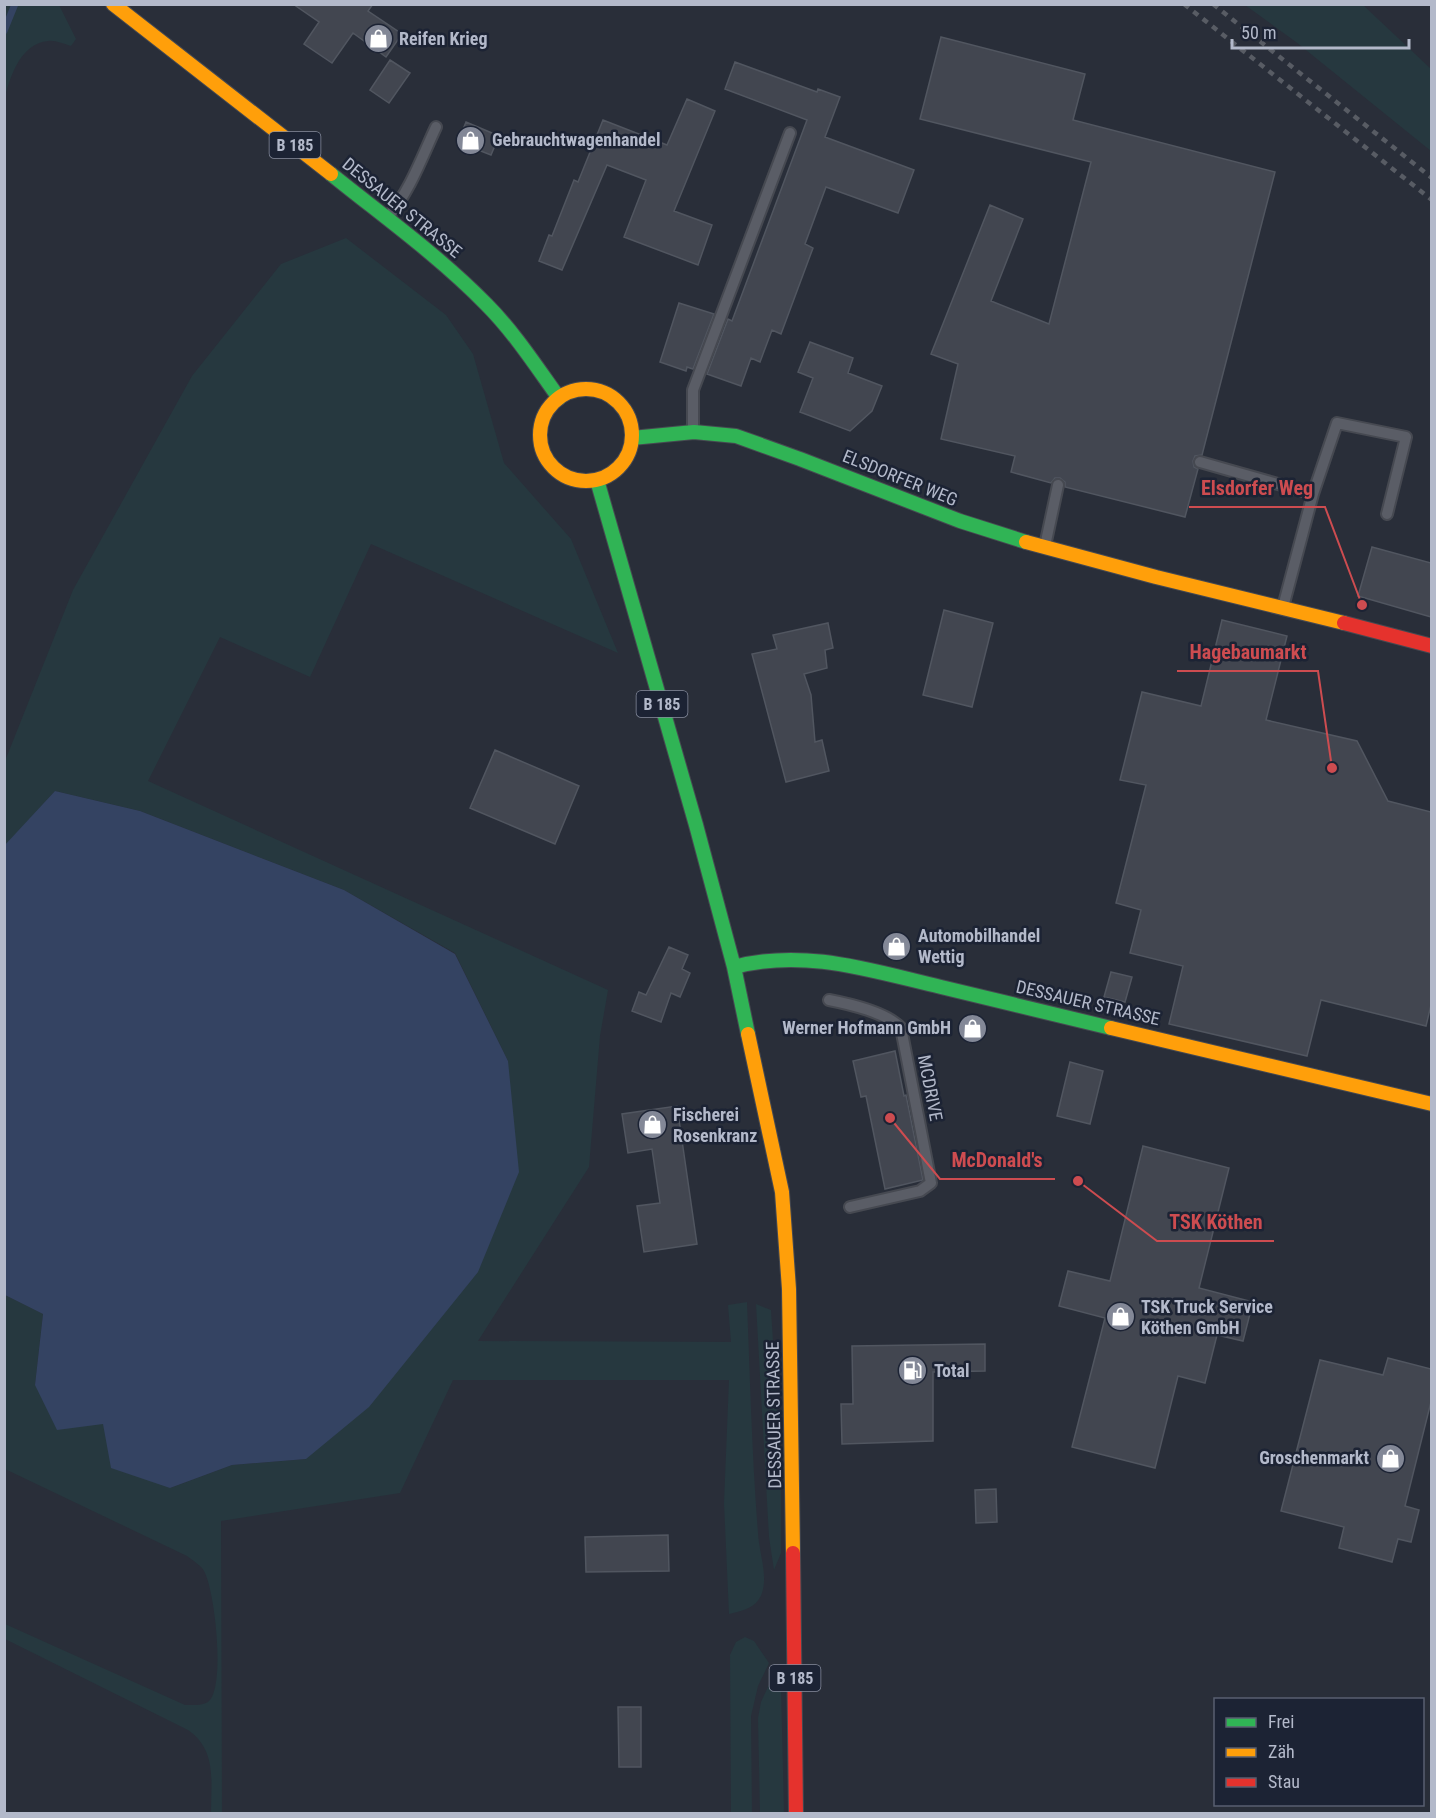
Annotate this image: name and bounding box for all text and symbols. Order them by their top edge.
scale bar [1232,12,1409,50]
text: 50 m [1241,22,1276,43]
shop icon: Reifen Krieg [362,23,394,55]
place label: Reifen Krieg [399,28,488,49]
shop icon: Gebrauchtwagenhandel [455,124,487,156]
place label: Gebrauchtwagenhandel [492,129,660,150]
road number: B 185 [270,132,320,158]
street label: DESSAUER STRASSE [339,153,466,262]
street label: ELSDORFER WEG [840,445,961,510]
callout: Elsdorfer Weg [1189,469,1325,507]
text: Elsdorfer Weg [1201,476,1313,500]
callout: Hagebaumarkt [1177,633,1318,671]
text: Hagebaumarkt [1189,640,1307,664]
road number: B 185 [636,691,688,717]
place label: Automobilhandel Wettig [918,925,1040,967]
shop icon: Automobilhandel Wettig [881,930,913,962]
street label: DESSAUER STRASSE [1014,976,1162,1029]
shop icon: Werner Hofmann GmbH [956,1012,988,1044]
place label: Werner Hofmann GmbH [782,1017,951,1038]
street label: MCDRIVE [914,1053,947,1123]
place label: Fischerei Rosenkranz [673,1104,757,1146]
shop icon: Fischerei Rosenkranz [636,1109,668,1141]
callout: McDonald's [940,1141,1055,1179]
text: McDonald's [951,1148,1043,1172]
callout: TSK Köthen [1157,1203,1274,1241]
text: TSK Köthen [1169,1210,1263,1234]
place label: TSK Truck Service Köthen GmbH [1141,1296,1273,1338]
shop icon: TSK Truck Service Köthen GmbH [1104,1301,1136,1333]
street label: DESSAUER STRASSE [762,1341,785,1489]
fuel station icon: Total [897,1355,929,1387]
place label: Total [934,1360,969,1381]
shop icon: Groschenmarkt [1374,1442,1406,1474]
place label: Groschenmarkt [1259,1447,1369,1468]
road number: B 185 [770,1665,820,1691]
legend [1214,1698,1424,1806]
text: Frei [1268,1711,1294,1732]
text: Zäh [1268,1741,1295,1762]
text: Stau [1268,1771,1300,1792]

